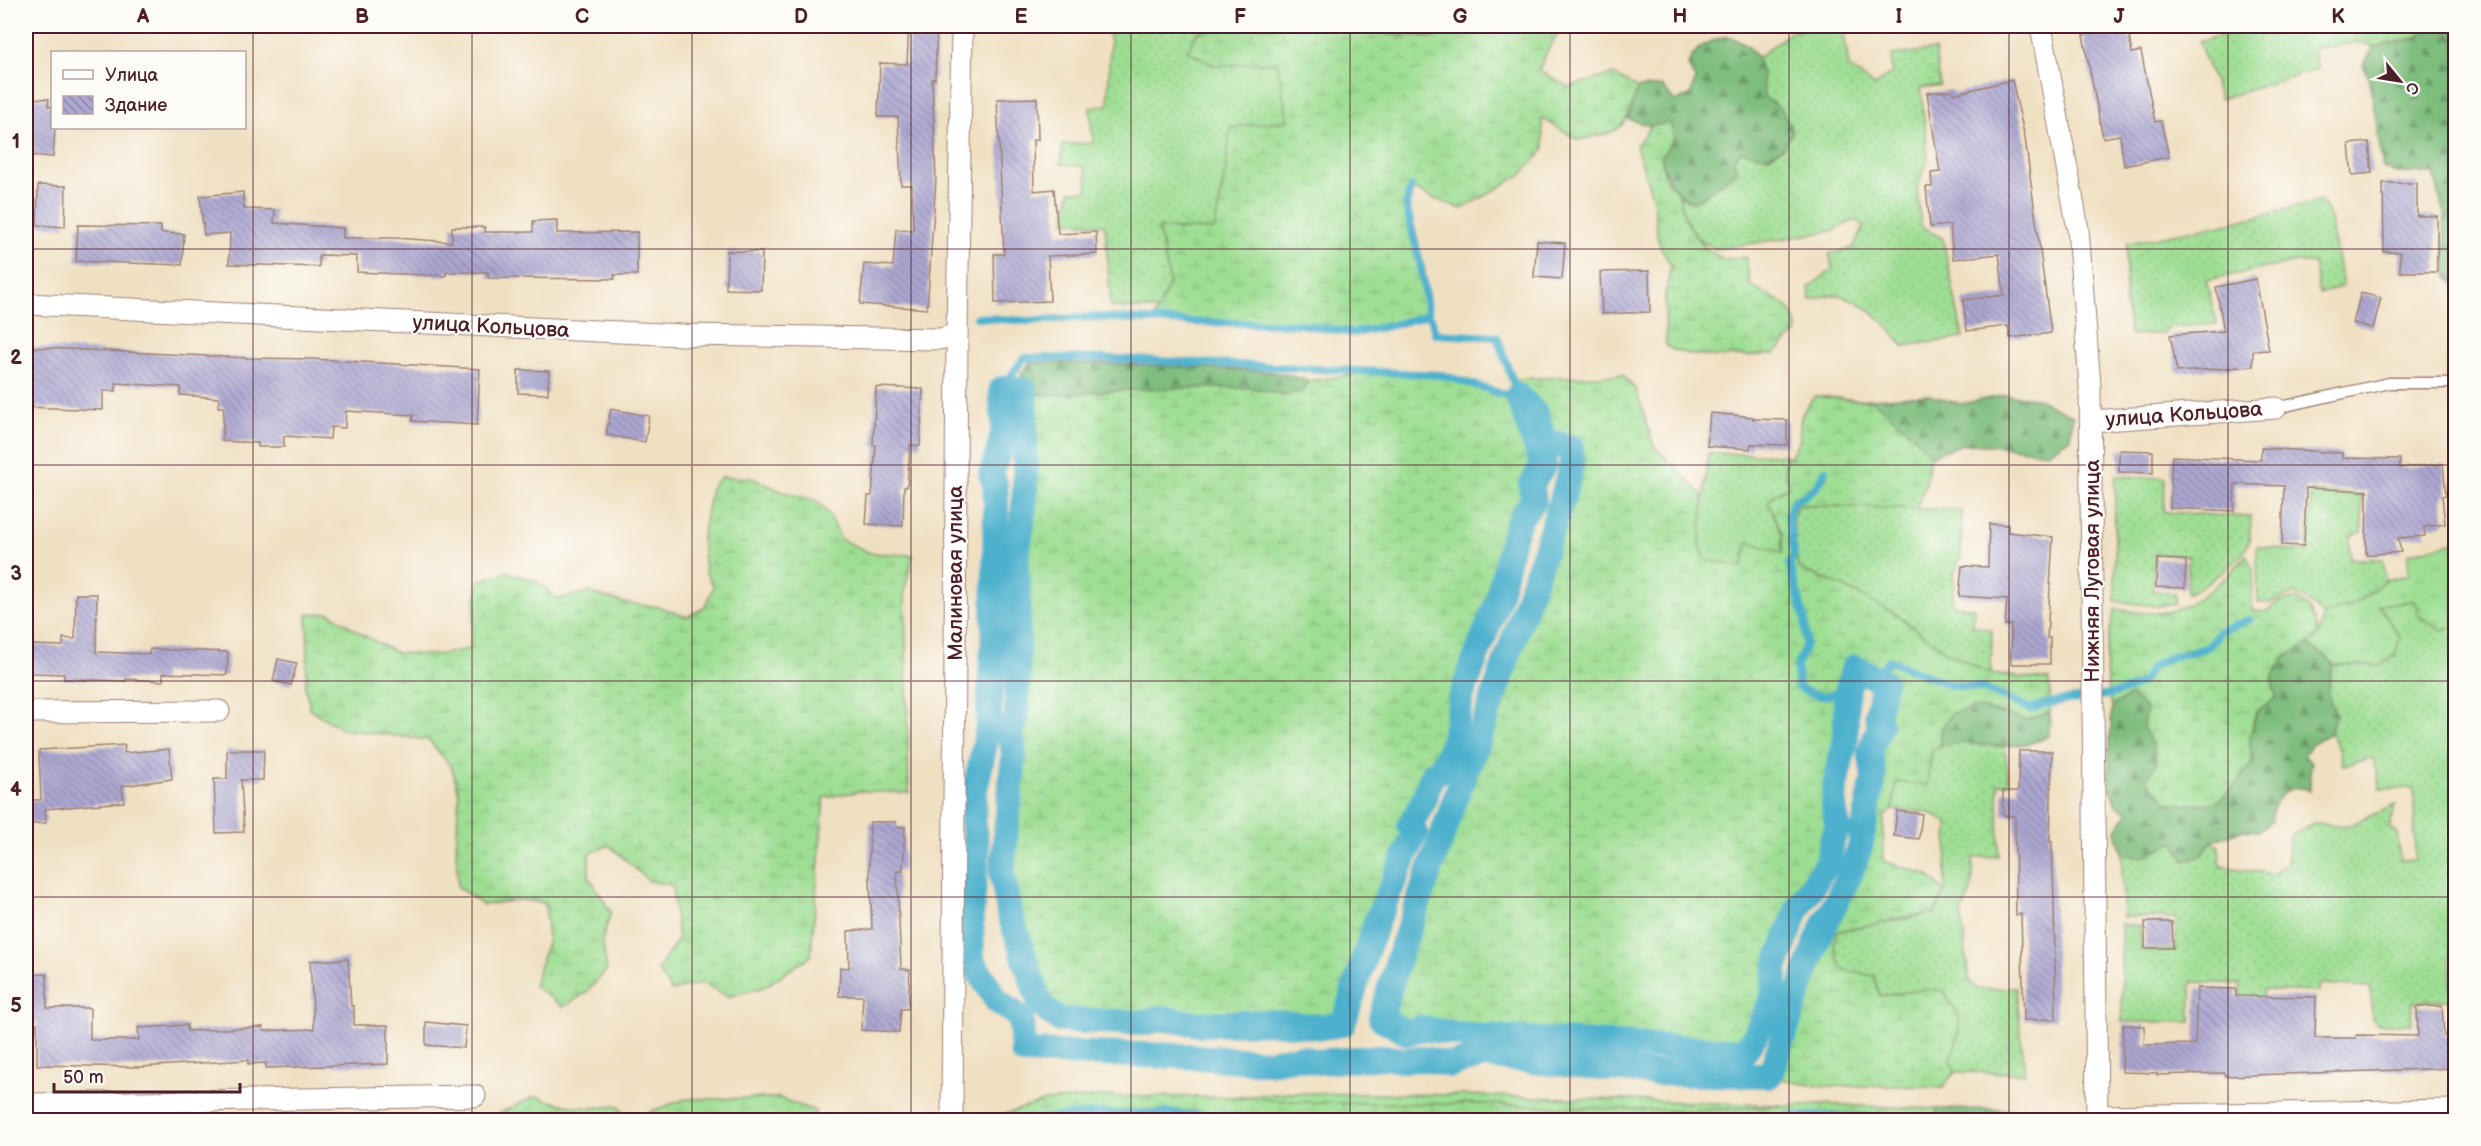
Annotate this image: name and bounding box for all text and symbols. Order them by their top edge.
text: A [136,5,150,29]
text: B [355,5,369,29]
text: C [575,5,589,29]
text: D [794,5,808,29]
text: E [1015,5,1028,29]
text: F [1234,5,1246,29]
text: G [1453,5,1468,29]
text: H [1673,5,1687,29]
text: I [1896,5,1902,29]
text: J [2114,5,2126,29]
text: K [2331,5,2345,29]
legend [51,51,246,129]
north arrow [2370,51,2430,111]
text: Улица [105,65,159,86]
text: С [2401,78,2423,97]
text: Здание [105,95,167,116]
text: 1 [12,130,20,154]
street label: улица Кольцова [412,310,571,343]
text: 2 [10,346,22,370]
street label: улица Кольцова [2105,397,2264,432]
street label: Нижняя Луговая улица [2080,459,2105,683]
street label: Малиновая улица [943,485,968,661]
text: 3 [10,562,22,586]
text: 4 [10,778,22,802]
text: 5 [10,994,22,1018]
scale bar [54,1056,240,1094]
text: 50 m [63,1067,104,1088]

